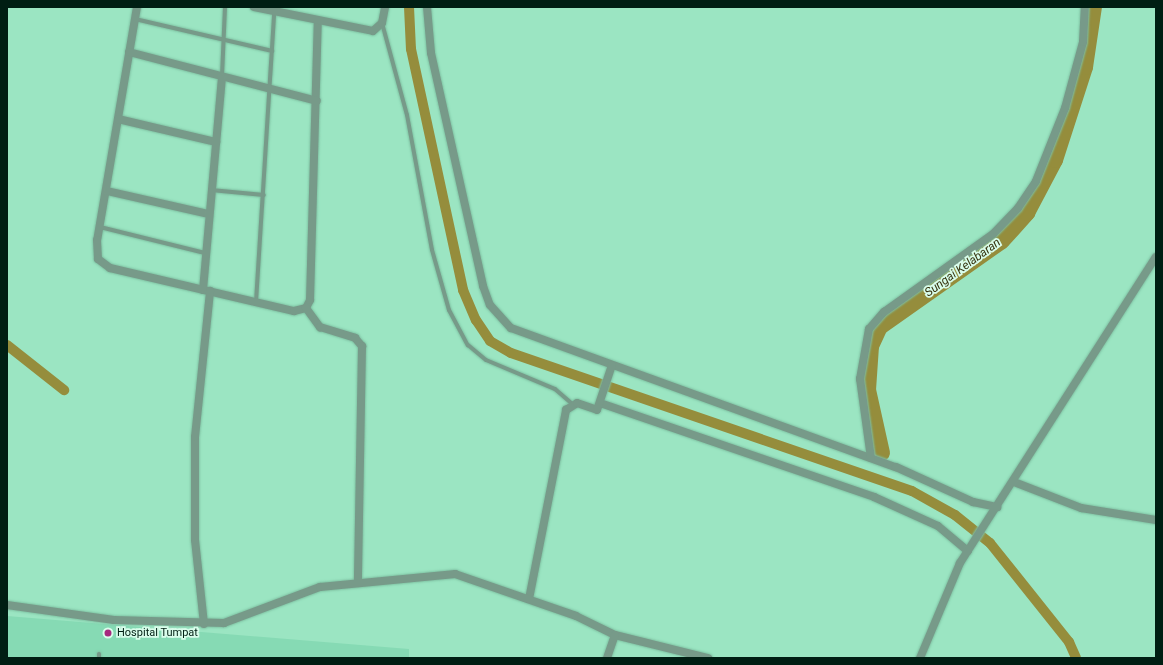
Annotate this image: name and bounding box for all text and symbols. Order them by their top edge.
water label: Sungai Kelabaran [922,236,1004,300]
place label: Hospital Tumpat [117,626,198,640]
marker: Hospital Tumpat [102,627,114,639]

